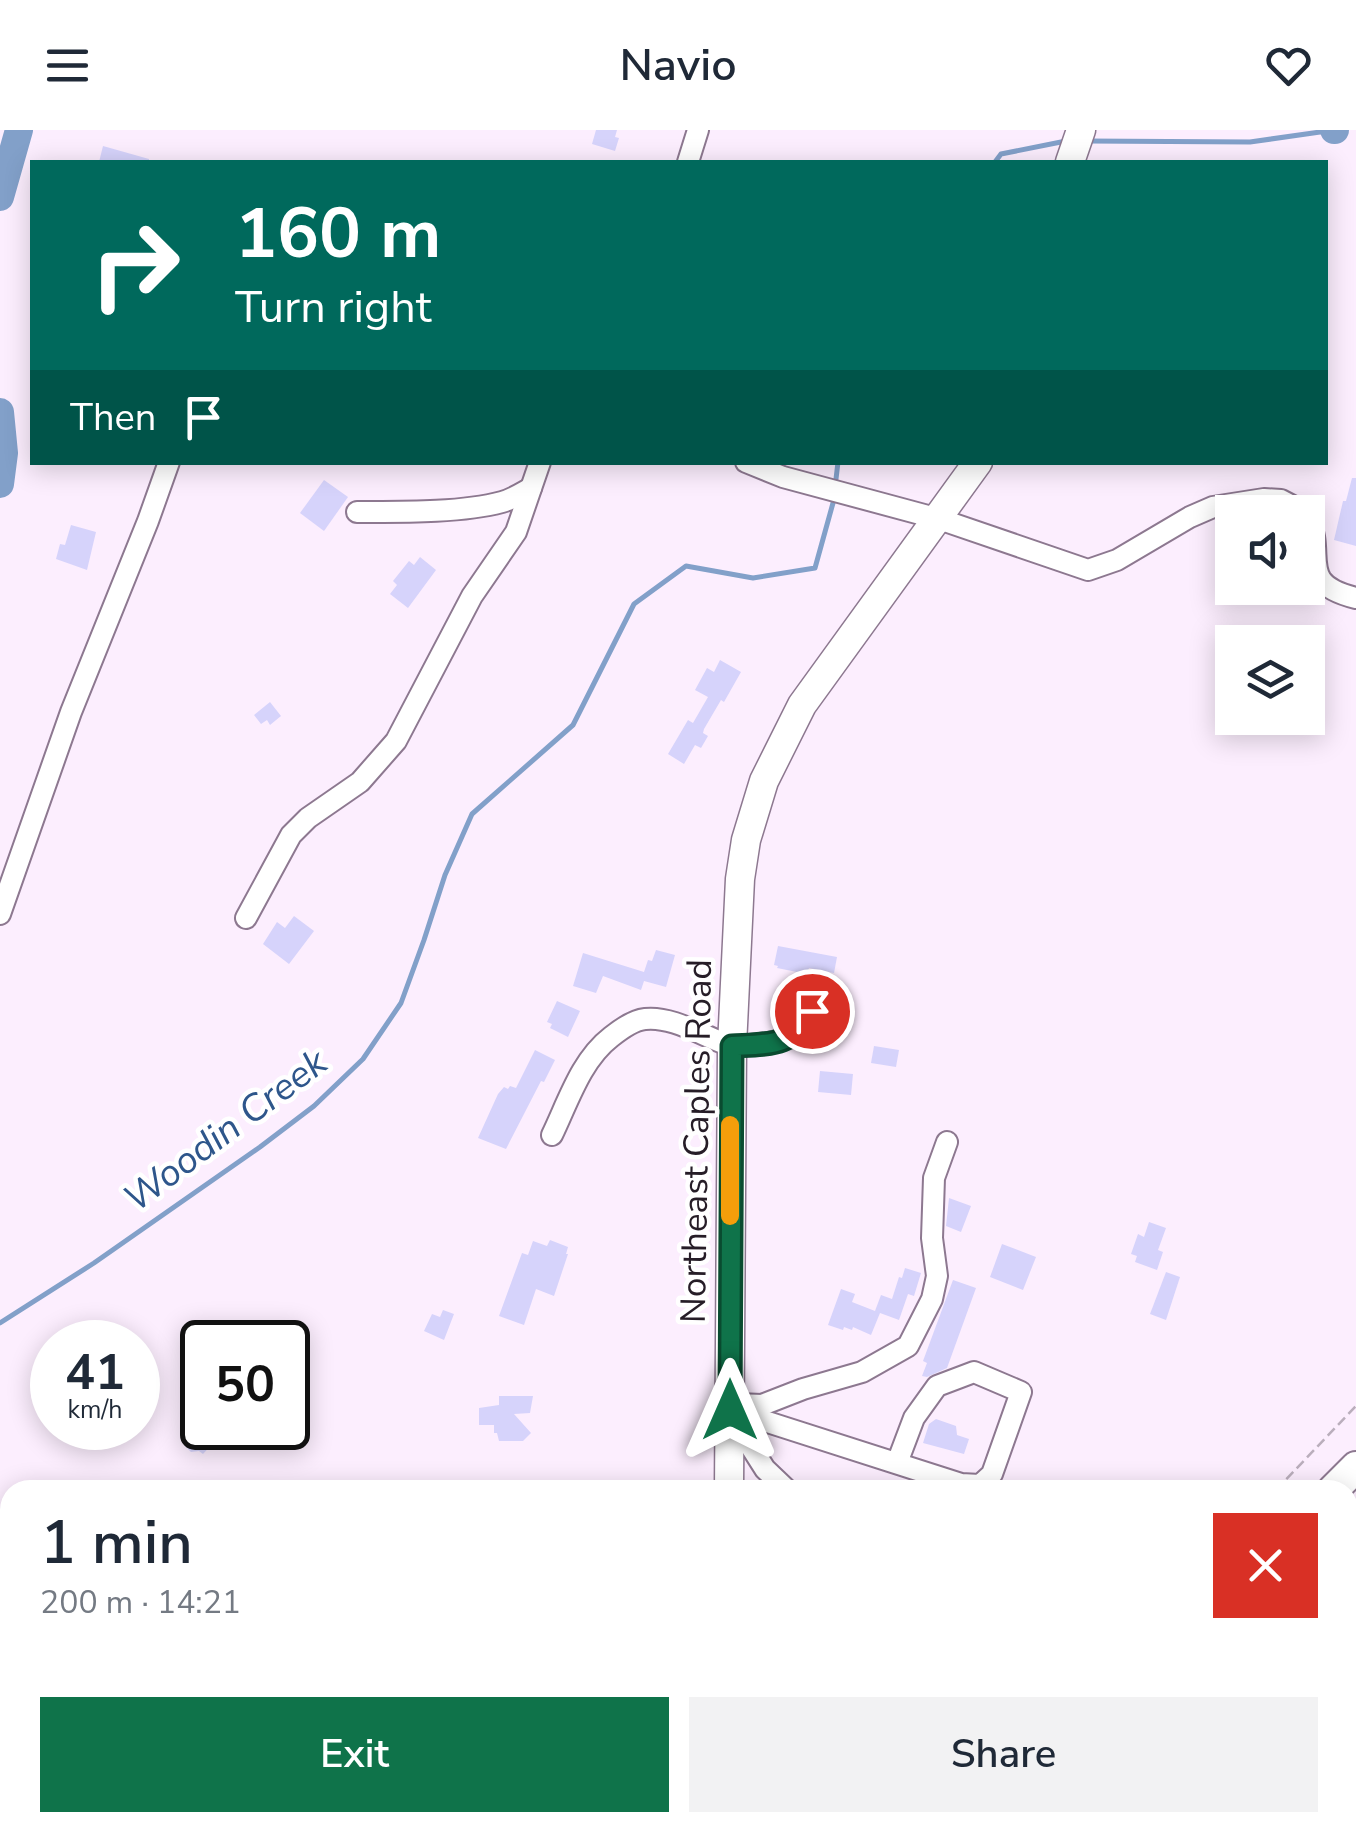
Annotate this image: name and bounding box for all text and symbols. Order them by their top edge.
text: Navio [619,35,737,96]
icon: menu [40,38,95,93]
icon: heart [1261,38,1316,93]
text: 160 m [235,186,441,282]
icon: right [70,200,200,330]
text: Turn right [235,277,432,338]
icon: arrive [176,390,231,445]
text: Then [70,392,156,443]
map controls [1215,495,1325,735]
button: sound [1215,495,1325,605]
button: layers [1215,625,1325,735]
street label: Northeast Caples Road [670,959,723,1323]
pin [770,969,855,1054]
icon: arrive [785,984,840,1039]
water label: Woodin Creek [113,1036,338,1224]
speed limit sign: 50 [180,1320,310,1450]
text: 41 [65,1338,125,1407]
position arrow [678,1358,782,1462]
text: km/h [67,1393,123,1427]
text: 1 min [40,1502,193,1584]
button: close [1213,1513,1318,1618]
text: 200 m · 14:21 [40,1581,241,1624]
button: Exit [40,1697,669,1812]
button: Share [689,1697,1318,1812]

